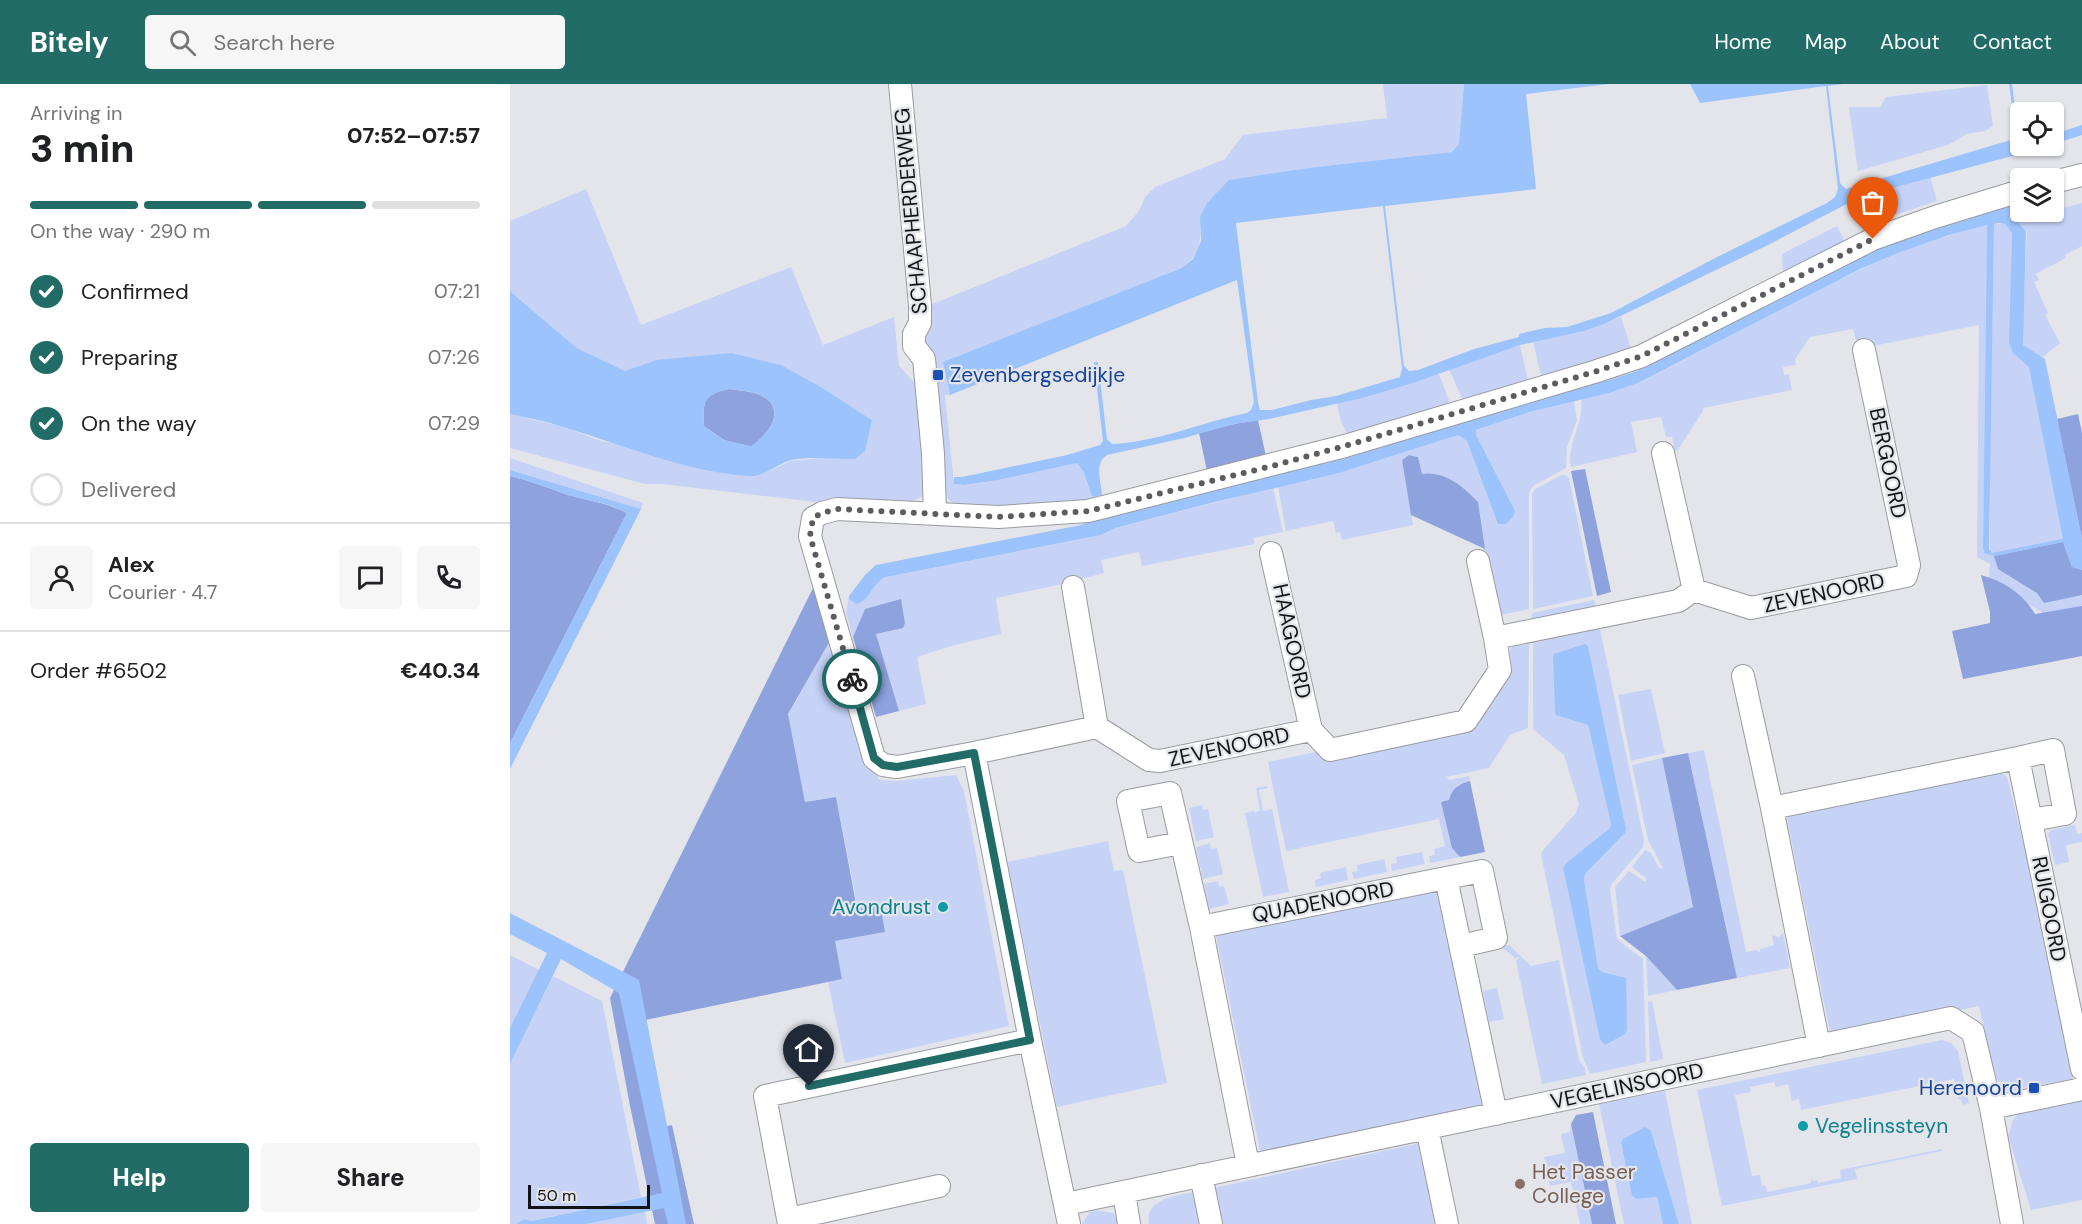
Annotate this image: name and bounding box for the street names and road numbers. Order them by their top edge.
street label: SCHAAPHERDERWEG [888,107,934,315]
street label: BERGOORD [1863,405,1913,521]
street label: ZEVENOORD [1761,567,1887,619]
street label: HAAGOORD [1266,581,1318,701]
street label: ZEVENOORD [1166,721,1292,773]
street label: RUIGOORD [2025,854,2073,964]
street label: QUADENOORD [1250,875,1396,929]
street label: VEGELINSOORD [1548,1056,1706,1116]

